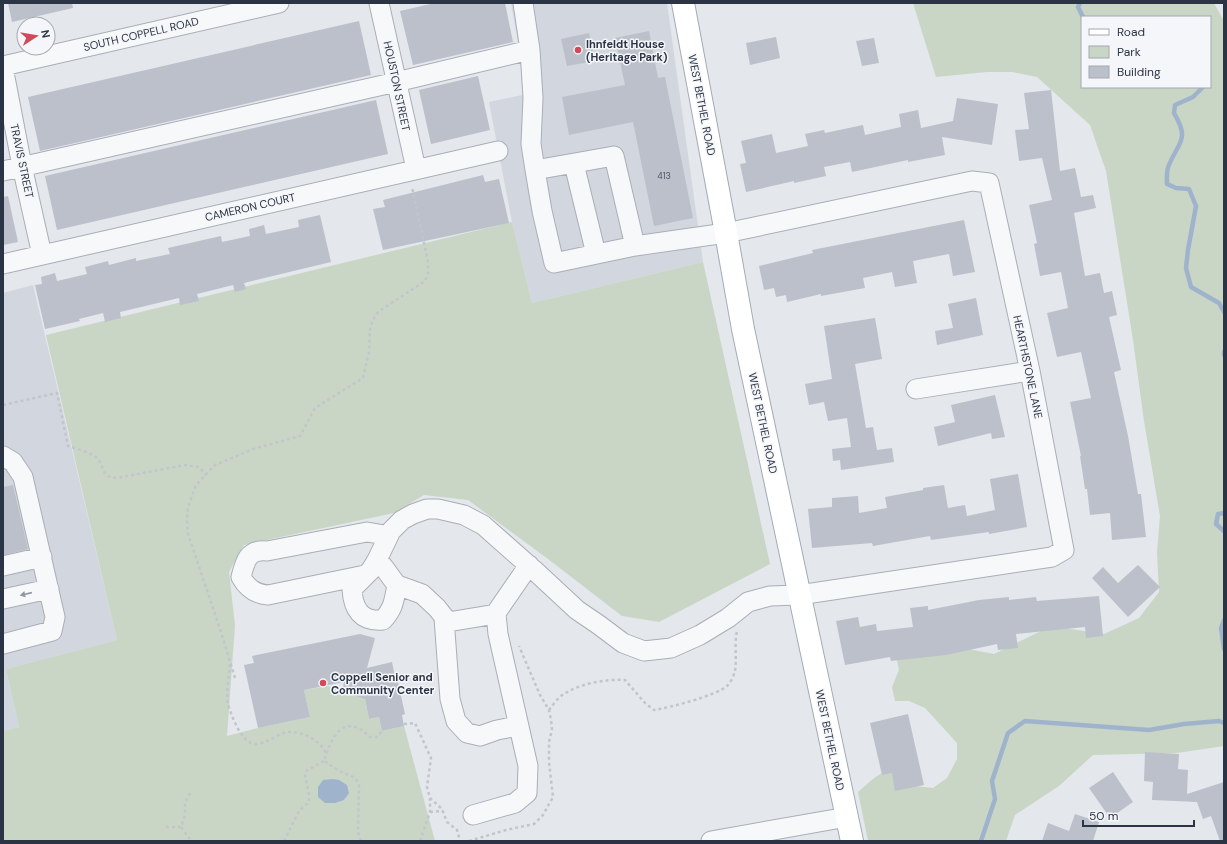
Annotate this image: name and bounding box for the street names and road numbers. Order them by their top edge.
street label: SOUTH COPPELL ROAD [82,14,200,54]
street label: HOUSTON STREET [381,40,413,132]
street label: WEST BETHEL ROAD [685,53,719,157]
street label: TRAVIS STREET [7,123,37,199]
street label: CAMERON COURT [203,190,297,224]
street label: HEARTHSTONE LANE [1010,314,1046,420]
street label: WEST BETHEL ROAD [745,371,781,475]
street label: WEST BETHEL ROAD [812,688,848,792]

